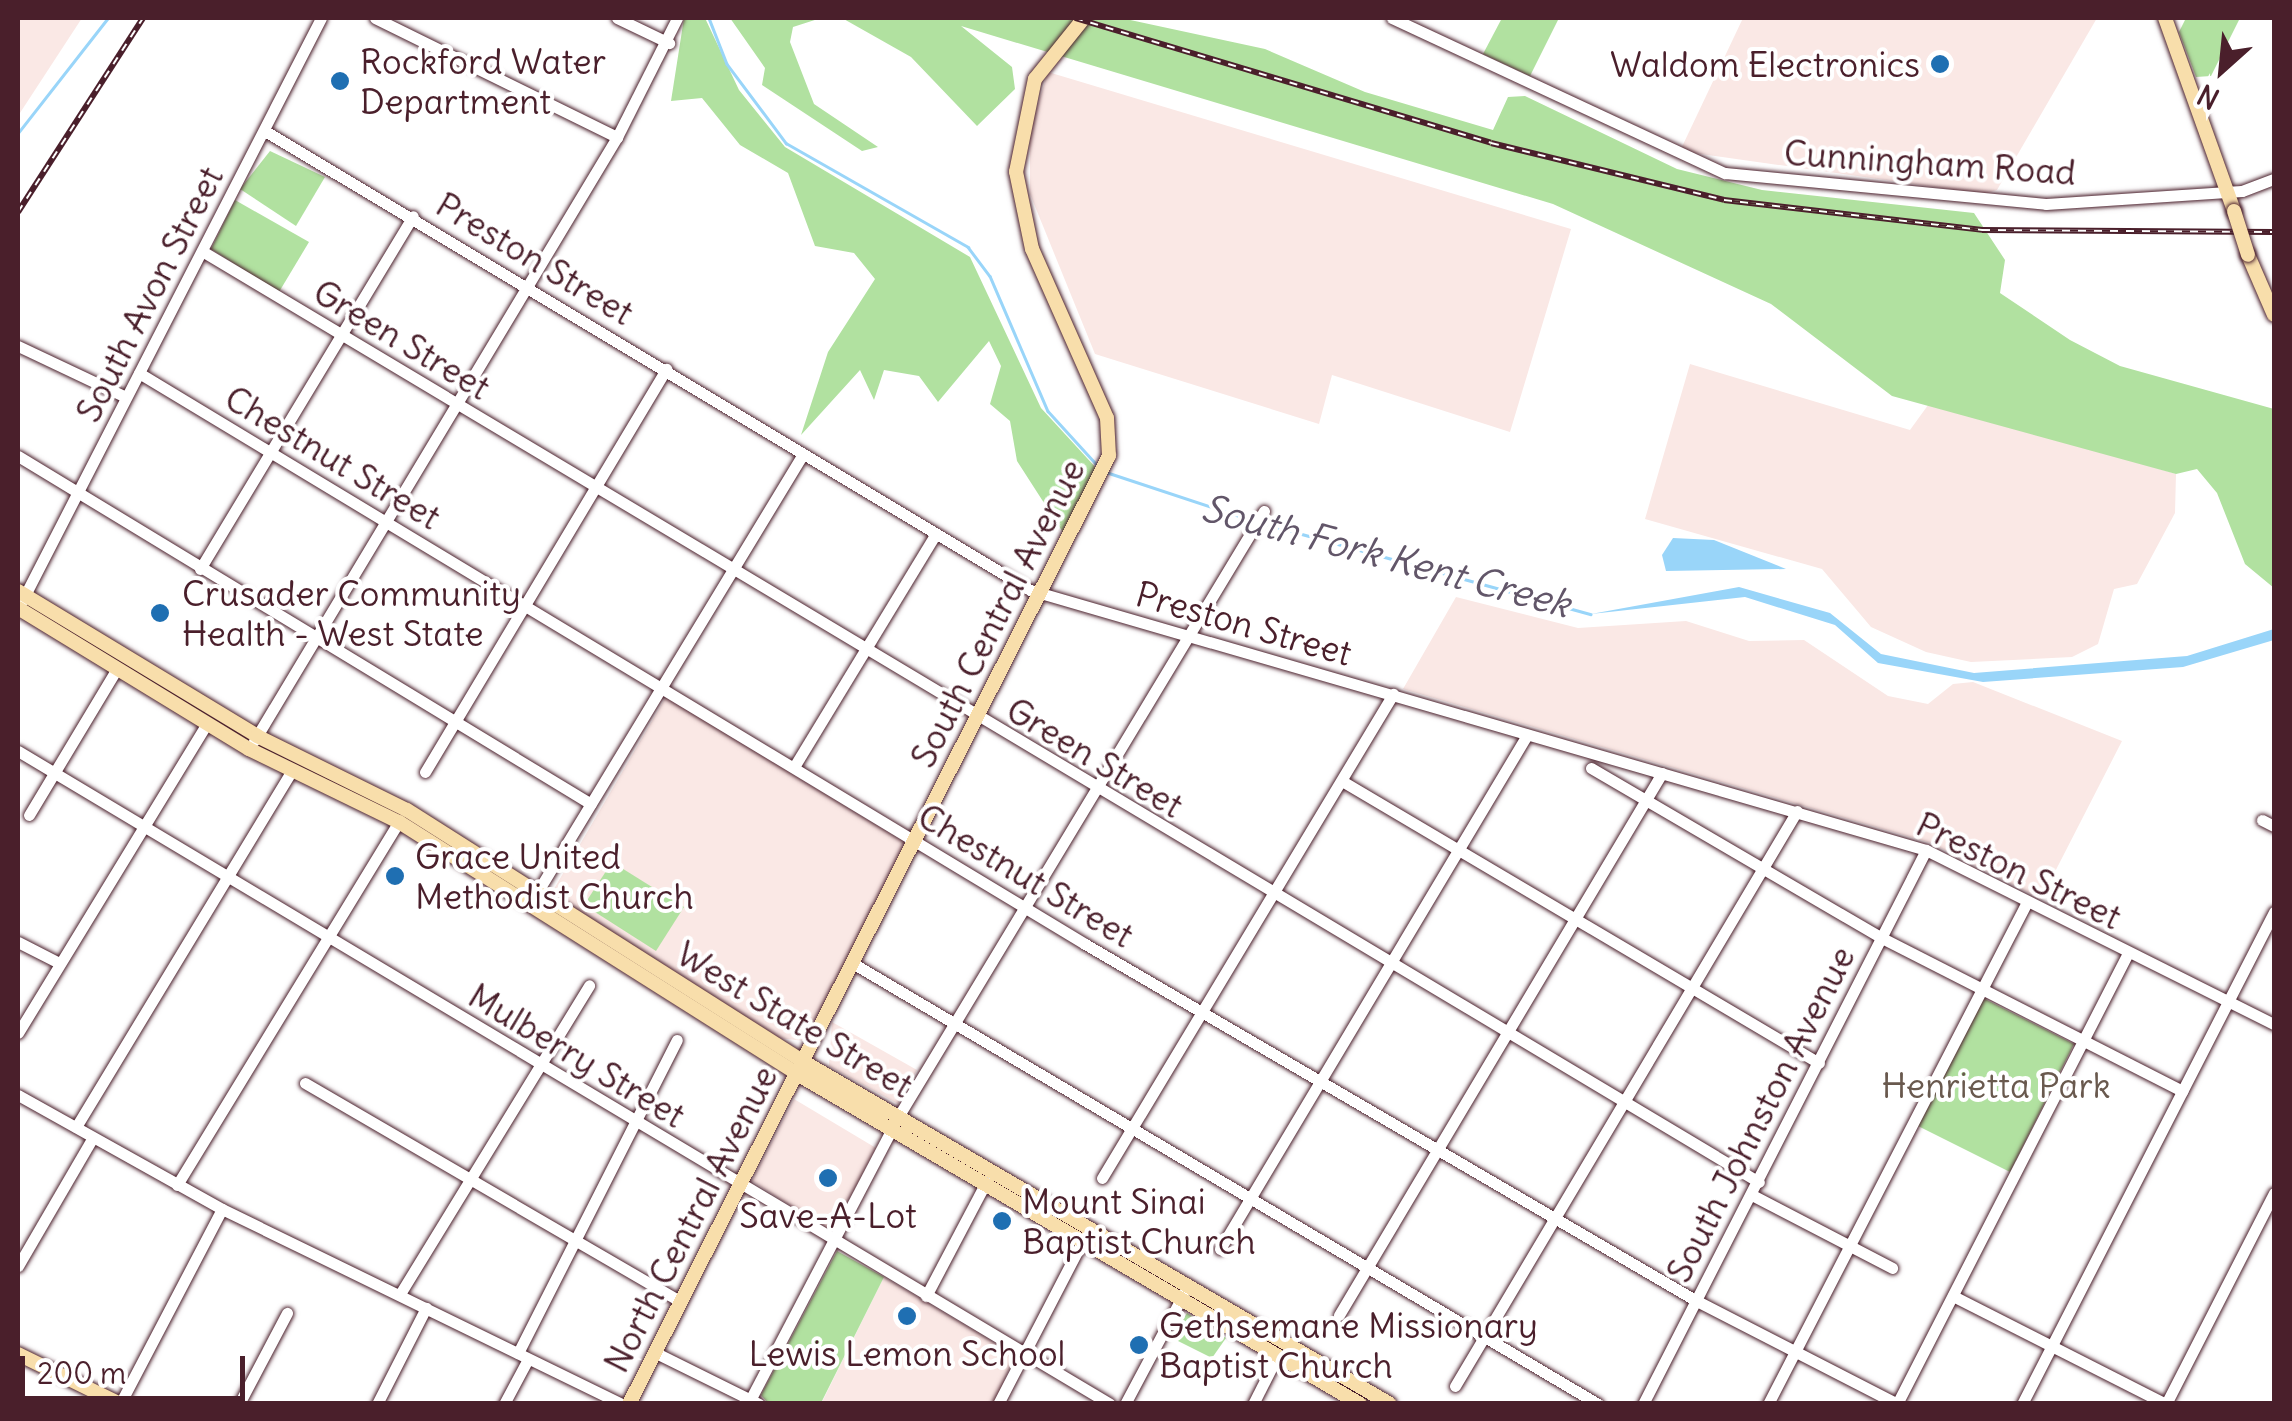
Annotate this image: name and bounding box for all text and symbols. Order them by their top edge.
north arrow [2172,20,2272,120]
place label: Rockford Water Department [360,40,606,122]
place label: Waldom Electronics [1610,43,1920,85]
marker: Waldom Electronics [1929,53,1951,75]
marker: Rockford Water Department [329,70,351,92]
text: N [2192,76,2225,117]
street label: Cunningham Road [1783,131,2077,193]
street label: South Avon Street [67,159,231,429]
street label: Preston Street [429,183,641,333]
street label: Green Street [306,270,498,408]
street label: Chestnut Street [218,376,448,538]
street label: South Central Avenue [901,452,1093,774]
water label: South Fork Kent Creek [1197,485,1575,627]
place label: Crusader Community Health - West State [182,572,521,654]
street label: Preston Street [1131,572,1357,674]
marker: Crusader Community Health - West State [147,600,173,626]
street label: Green Street [999,688,1191,826]
street label: Chestnut Street [911,794,1141,956]
street label: Preston Street [1910,802,2128,938]
place label: Grace United Methodist Church [415,835,694,917]
marker: Grace United Methodist Church [384,865,406,887]
street label: West State Street [669,932,921,1106]
street label: South Johnston Avenue [1657,939,1863,1289]
street label: Mulberry Street [461,974,693,1136]
street label: North Central Avenue [595,1059,785,1379]
park label: Henrietta Park [1881,1064,2111,1106]
marker: Save-A-Lot [817,1167,839,1189]
place label: Mount Sinai Baptist Church [1022,1180,1256,1262]
place label: Save-A-Lot [739,1194,917,1236]
marker: Mount Sinai Baptist Church [991,1210,1013,1232]
place label: Gethsemane Missionary Baptist Church [1159,1304,1538,1386]
marker: Lewis Lemon School [896,1305,918,1327]
place label: Lewis Lemon School [749,1332,1065,1374]
marker: Gethsemane Missionary Baptist Church [1128,1334,1150,1356]
scale bar [25,1336,250,1398]
text: 200 m [37,1354,126,1392]

